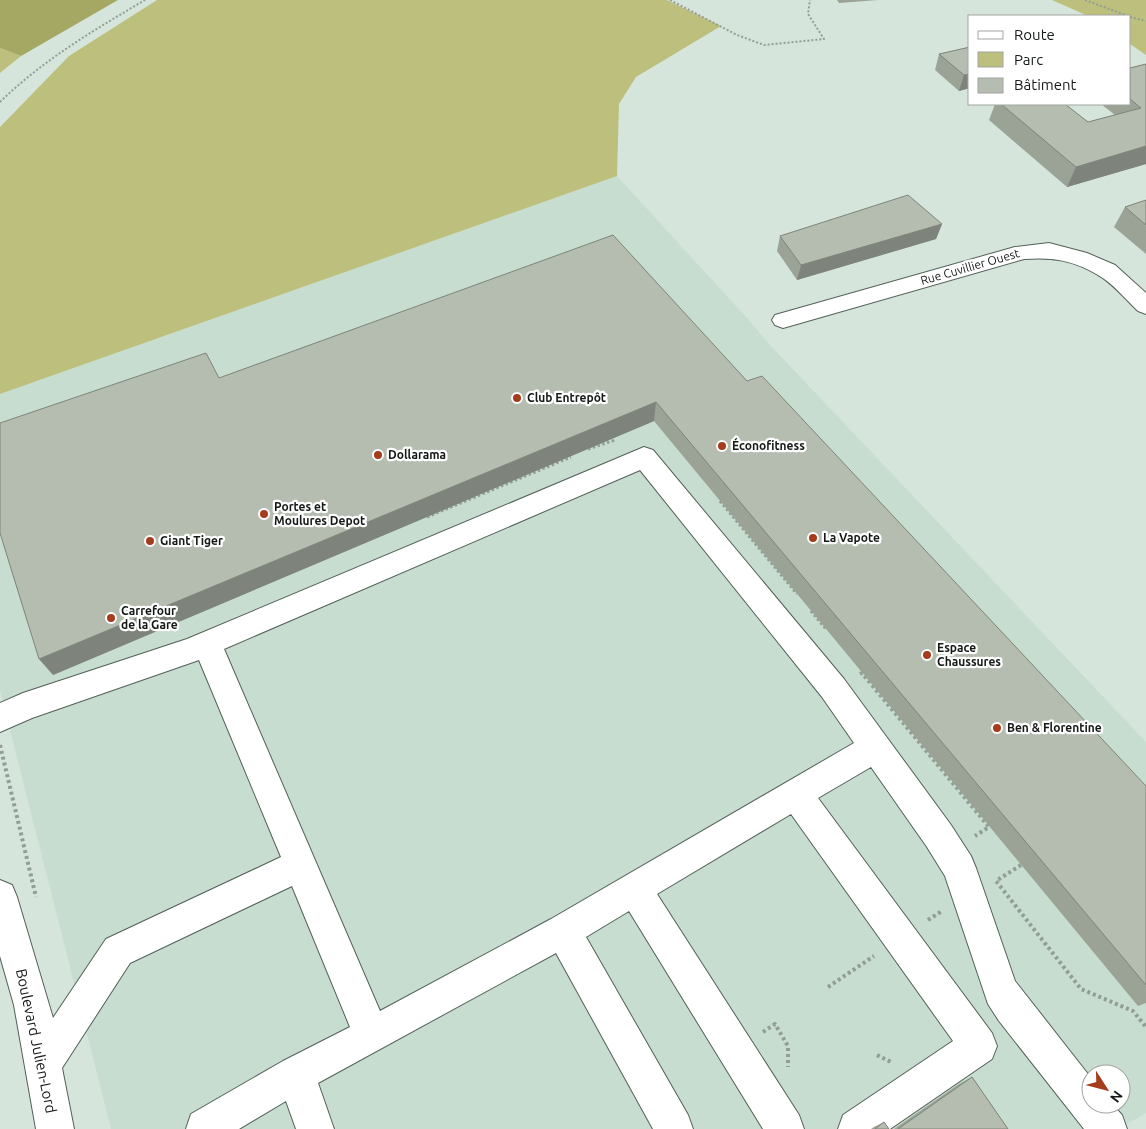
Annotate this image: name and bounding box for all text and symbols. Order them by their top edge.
legend [968,15,1131,105]
text: Route [1014,26,1055,43]
text: Parc [1014,51,1043,68]
text: Bâtiment [1014,76,1077,93]
street label: Rue Cuvillier Ouest [919,246,1021,287]
place label: Club Entrepôt [527,391,606,404]
marker: Club Entrepôt [511,392,523,404]
place label: Éconofitness [732,437,805,452]
marker: Éconofitness [716,440,728,452]
place label: Dollarama [388,448,446,461]
marker: Dollarama [372,449,384,461]
place label: Portes et Moulures Depot [274,500,365,527]
marker: Portes et Moulures Depot [258,508,270,520]
place label: La Vapote [823,531,880,544]
marker: La Vapote [807,532,819,544]
place label: Giant Tiger [160,534,223,547]
marker: Giant Tiger [144,535,156,547]
place label: Carrefour de la Gare [121,604,178,631]
marker: Carrefour de la Gare [105,612,117,624]
place label: Espace Chaussures [937,641,1001,668]
marker: Espace Chaussures [921,649,933,661]
place label: Ben & Florentine [1007,721,1102,734]
marker: Ben & Florentine [991,722,1003,734]
street label: Boulevard Julien-Lord [13,967,60,1115]
north arrow [1081,1064,1131,1114]
text: N [1107,1088,1126,1106]

